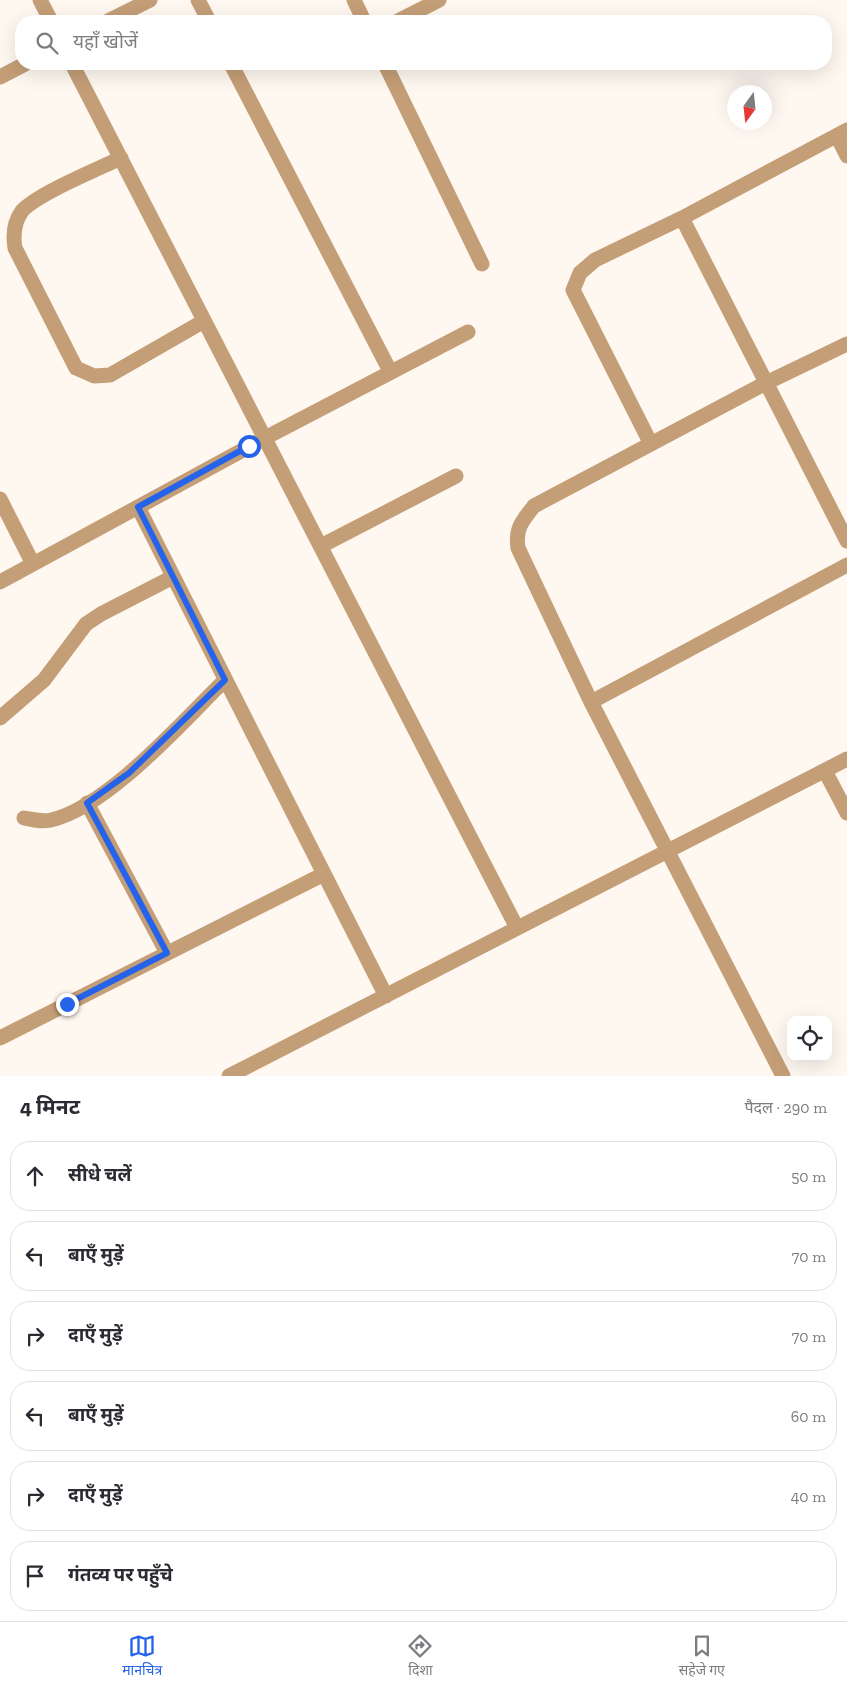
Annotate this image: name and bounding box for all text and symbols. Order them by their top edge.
search box [15,15,832,70]
icon: search [33,29,61,57]
text: यहाँ खोजें [73,30,138,53]
north arrow [727,85,772,130]
route start [238,435,261,458]
route end [56,993,79,1016]
map controls [787,1016,832,1061]
button: locate [787,1016,832,1061]
text: 4 मिनट [20,1094,80,1119]
text: पैदल · 290 m [744,1098,827,1117]
icon: ahead [21,1162,49,1190]
text: सीधे चलें [68,1163,131,1186]
text: 50 m [791,1167,826,1186]
icon: left [21,1242,49,1270]
text: बाएँ मुड़ें [68,1243,124,1266]
text: 70 m [792,1247,826,1266]
icon: right [21,1322,49,1350]
text: दाएँ मुड़ें [68,1323,123,1346]
text: 70 m [792,1327,826,1346]
icon: left [21,1402,49,1430]
text: बाएँ मुड़ें [68,1403,124,1426]
text: 60 m [791,1407,826,1426]
icon: right [21,1482,49,1510]
text: दाएँ मुड़ें [68,1483,123,1506]
text: 40 m [791,1487,826,1506]
icon: arrive [21,1562,49,1590]
text: गंतव्य पर पहुँचे [68,1563,173,1586]
tab: मानचित्र [122,1632,162,1681]
tab: दिशा [406,1632,434,1681]
tab: सहेजे गए [679,1632,725,1681]

